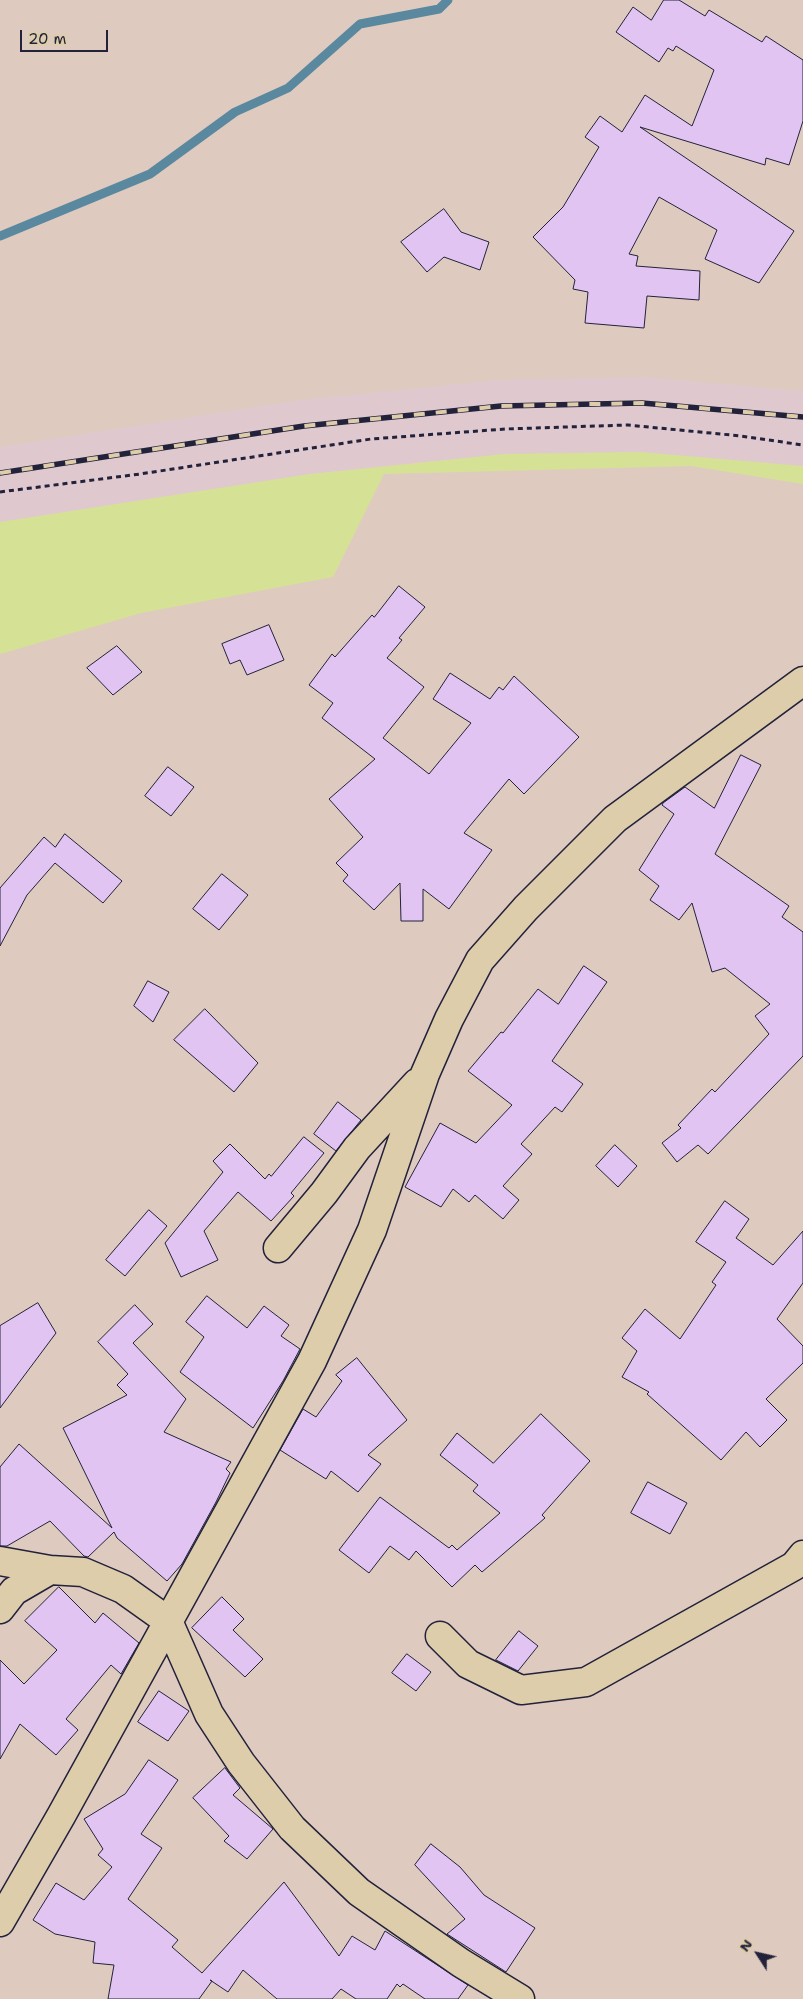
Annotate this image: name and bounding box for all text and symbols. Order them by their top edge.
scale bar [22,20,110,52]
text: 20 m [28,29,67,49]
north arrow [733,1929,783,1979]
text: N [735,1936,756,1955]

